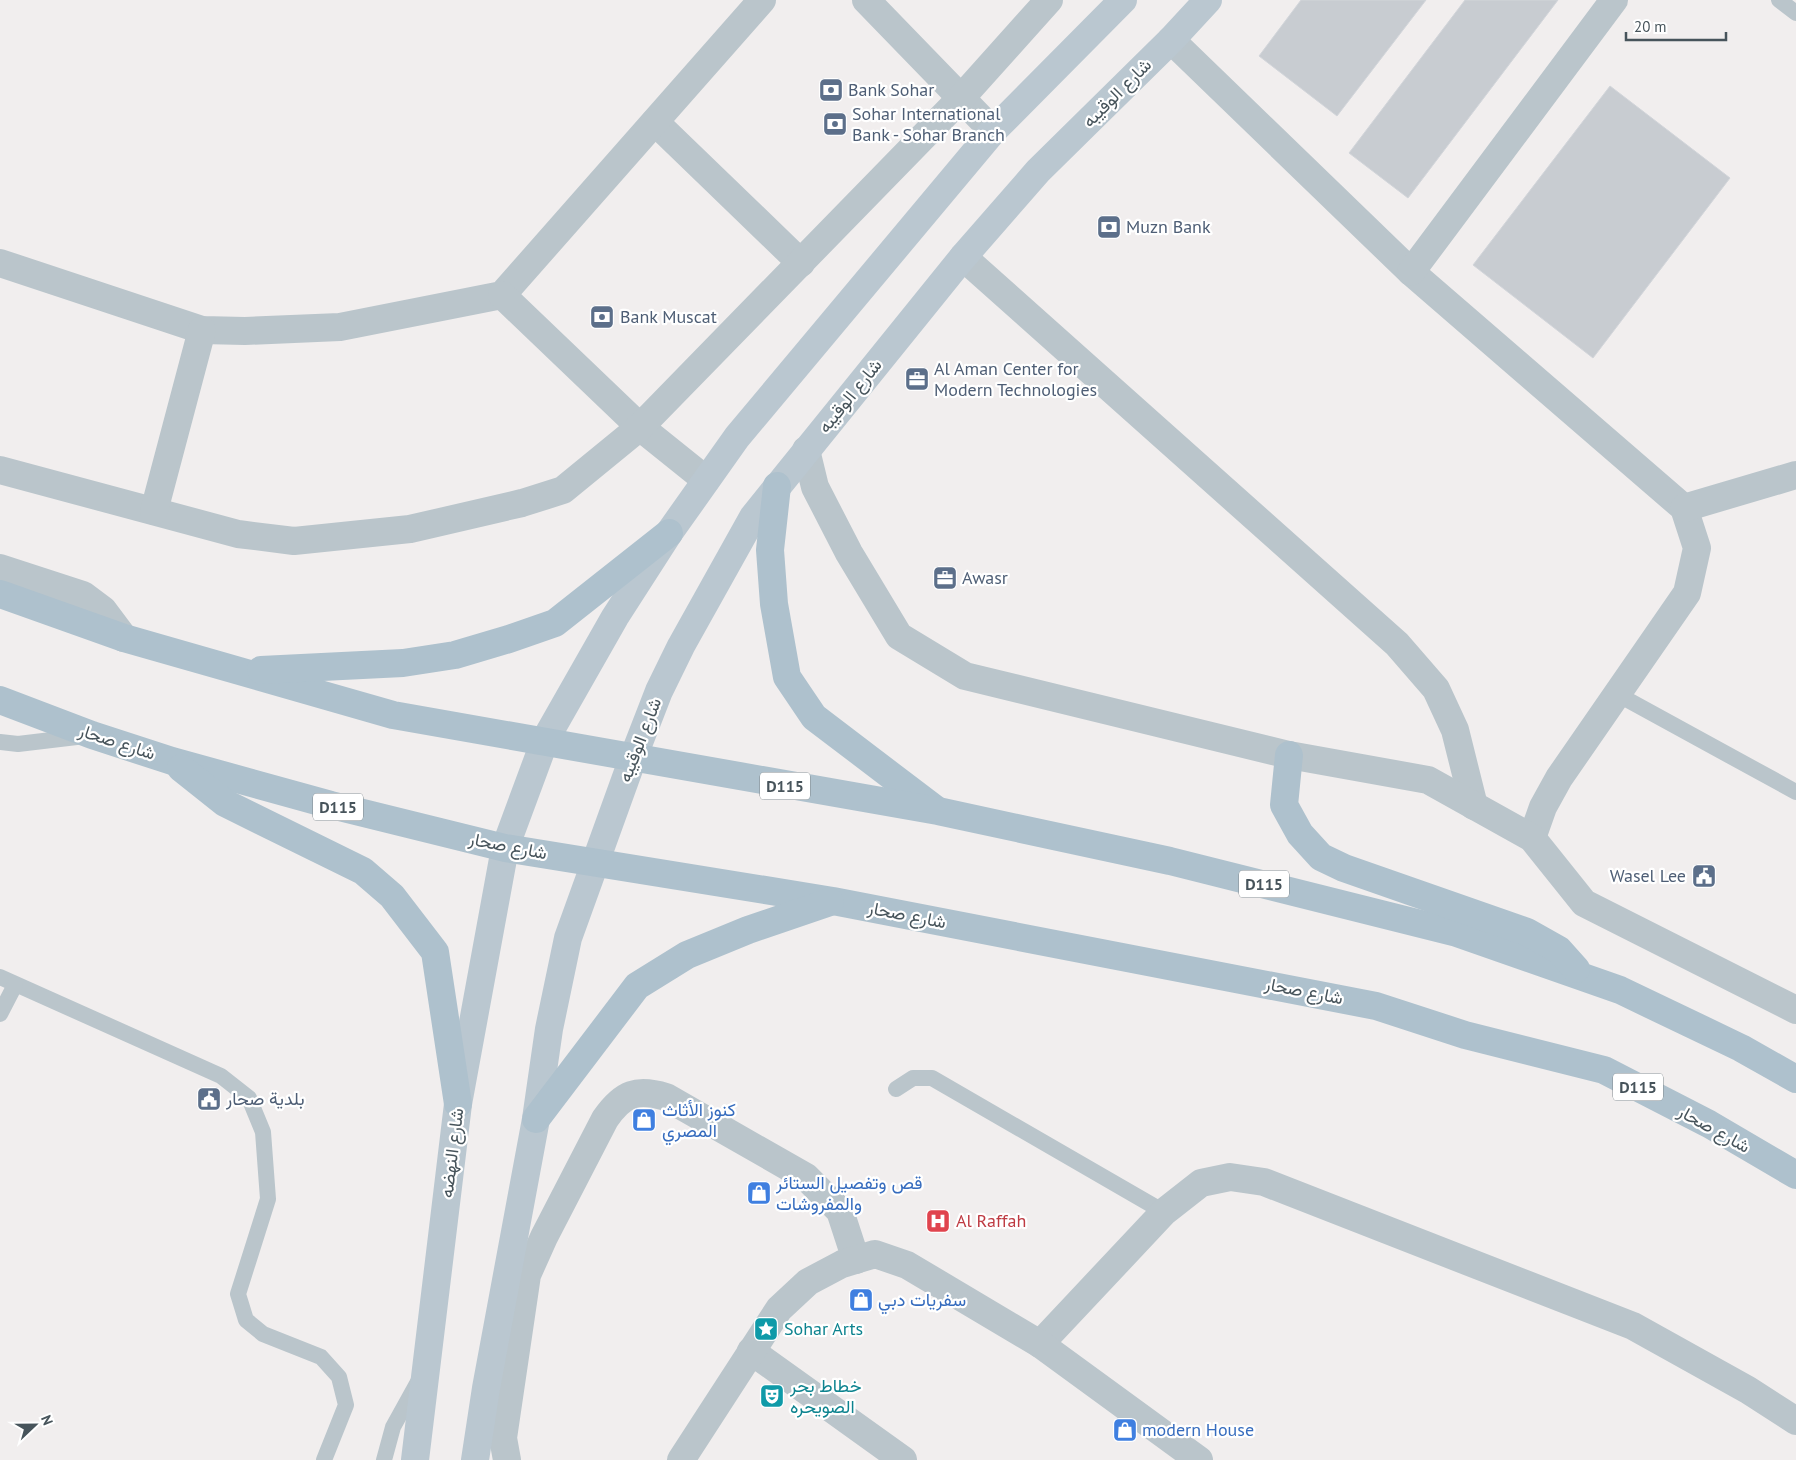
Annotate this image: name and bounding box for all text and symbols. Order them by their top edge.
scale bar [1626,10,1726,42]
text: 20 m [1634,17,1667,36]
street label: شارع الوقيبه [1077,53,1157,133]
bank icon: Bank Sohar [818,77,844,103]
place label: Bank Sohar [848,78,934,101]
place label: Sohar International Bank - Sohar Branch [852,102,1005,146]
bank icon: Sohar International Bank - Sohar Branch [822,111,848,137]
bank icon: Muzn Bank [1096,214,1122,240]
place label: Muzn Bank [1126,215,1211,238]
bank icon: Bank Muscat [589,304,615,330]
place label: Bank Muscat [620,305,717,328]
street label: شارع الوقيبه [813,354,887,438]
place label: Al Aman Center for Modern Technologies [934,357,1097,401]
office icon: Al Aman Center for Modern Technologies [904,366,930,392]
office icon: Awasr [932,565,958,591]
place label: Awasr [962,566,1008,589]
street label: شارع الوقيبه [613,694,667,786]
street label: شارع صحار [75,718,158,766]
road number: D115 [760,772,810,799]
road number: D115 [313,794,363,820]
street label: شارع صحار [466,826,549,865]
public building icon: Wasel Lee [1691,863,1717,889]
place label: Wasel Lee [1610,864,1686,887]
road number: D115 [1239,871,1289,898]
street label: شارع صحار [865,895,948,934]
street label: شارع صحار [1262,971,1345,1010]
road number: D115 [1613,1074,1663,1100]
public building icon: بلدية صحار [196,1086,222,1112]
place label: بلدية صحار [225,1087,305,1110]
place label: كنوز الأثاث المصري [662,1098,736,1146]
street label: شارع صحار [1673,1099,1754,1159]
street label: شارع النهضه [435,1107,469,1199]
shop icon: كنوز الأثاث المصري [631,1107,657,1133]
place label: قص وتفصيل الستائر والمفروشات [775,1171,923,1215]
shop icon: قص وتفصيل الستائر والمفروشات [746,1180,772,1206]
hospital icon: Al Raffah [925,1208,951,1234]
place label: Al Raffah [956,1209,1026,1232]
shop icon: سفريات دبي [848,1287,874,1313]
place label: سفريات دبي [878,1288,966,1315]
place icon: Sohar Arts [753,1316,779,1342]
place label: Sohar Arts [784,1317,863,1340]
place label: خطاط بحر الصويحره [789,1374,862,1418]
theatre icon: خطاط بحر الصويحره [759,1383,785,1409]
north arrow [10,1400,60,1450]
text: N [37,1412,57,1428]
shop icon: modern House [1112,1417,1138,1443]
place label: modern House [1142,1418,1254,1441]

